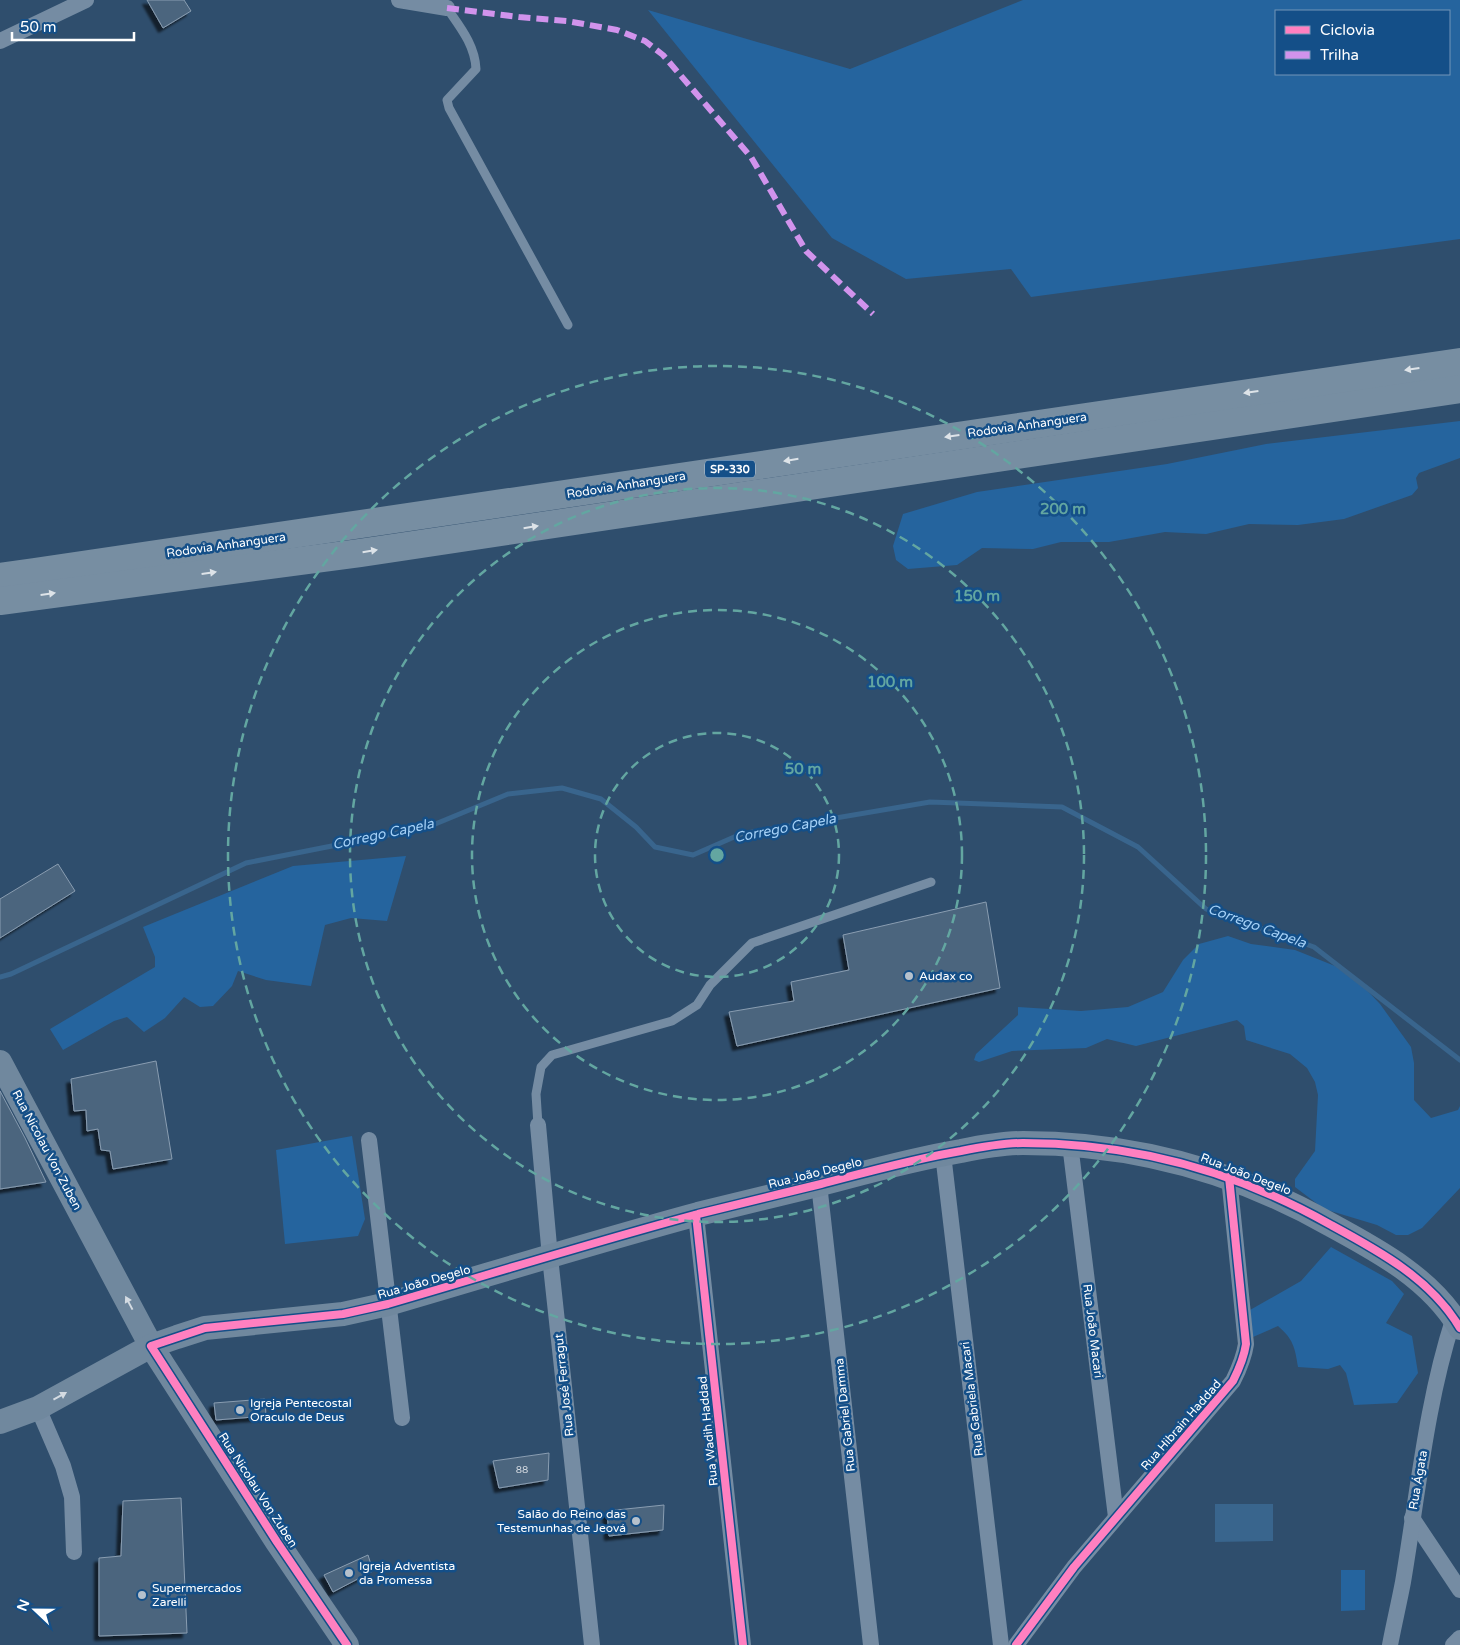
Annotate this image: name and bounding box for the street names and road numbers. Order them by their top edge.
street label: Rodovia Anhanguera [966,410,1088,440]
road number: SP-330 [705,460,755,478]
street label: Rodovia Anhanguera [565,469,687,501]
street label: Rodovia Anhanguera [165,530,287,560]
street label: Rua Nicolau Von Zuben [9,1088,85,1212]
street label: Rua João Degelo [1199,1150,1293,1198]
street label: Rua João Degelo [767,1155,863,1191]
street label: Rua João Degelo [376,1262,472,1302]
street label: Rua João Macari [1080,1283,1106,1379]
street label: Rua José Ferragut [552,1333,576,1437]
street label: Rua Gabriela Macari [958,1341,986,1457]
street label: Rua Gabriel Damma [832,1358,858,1472]
street label: Rua Wadih Haddad [695,1375,721,1487]
street label: Rua Hibrain Haddad [1138,1377,1224,1473]
street label: Rua Nicolau Von Zuben [216,1430,300,1550]
street label: Rua Ágata [1406,1449,1430,1511]

